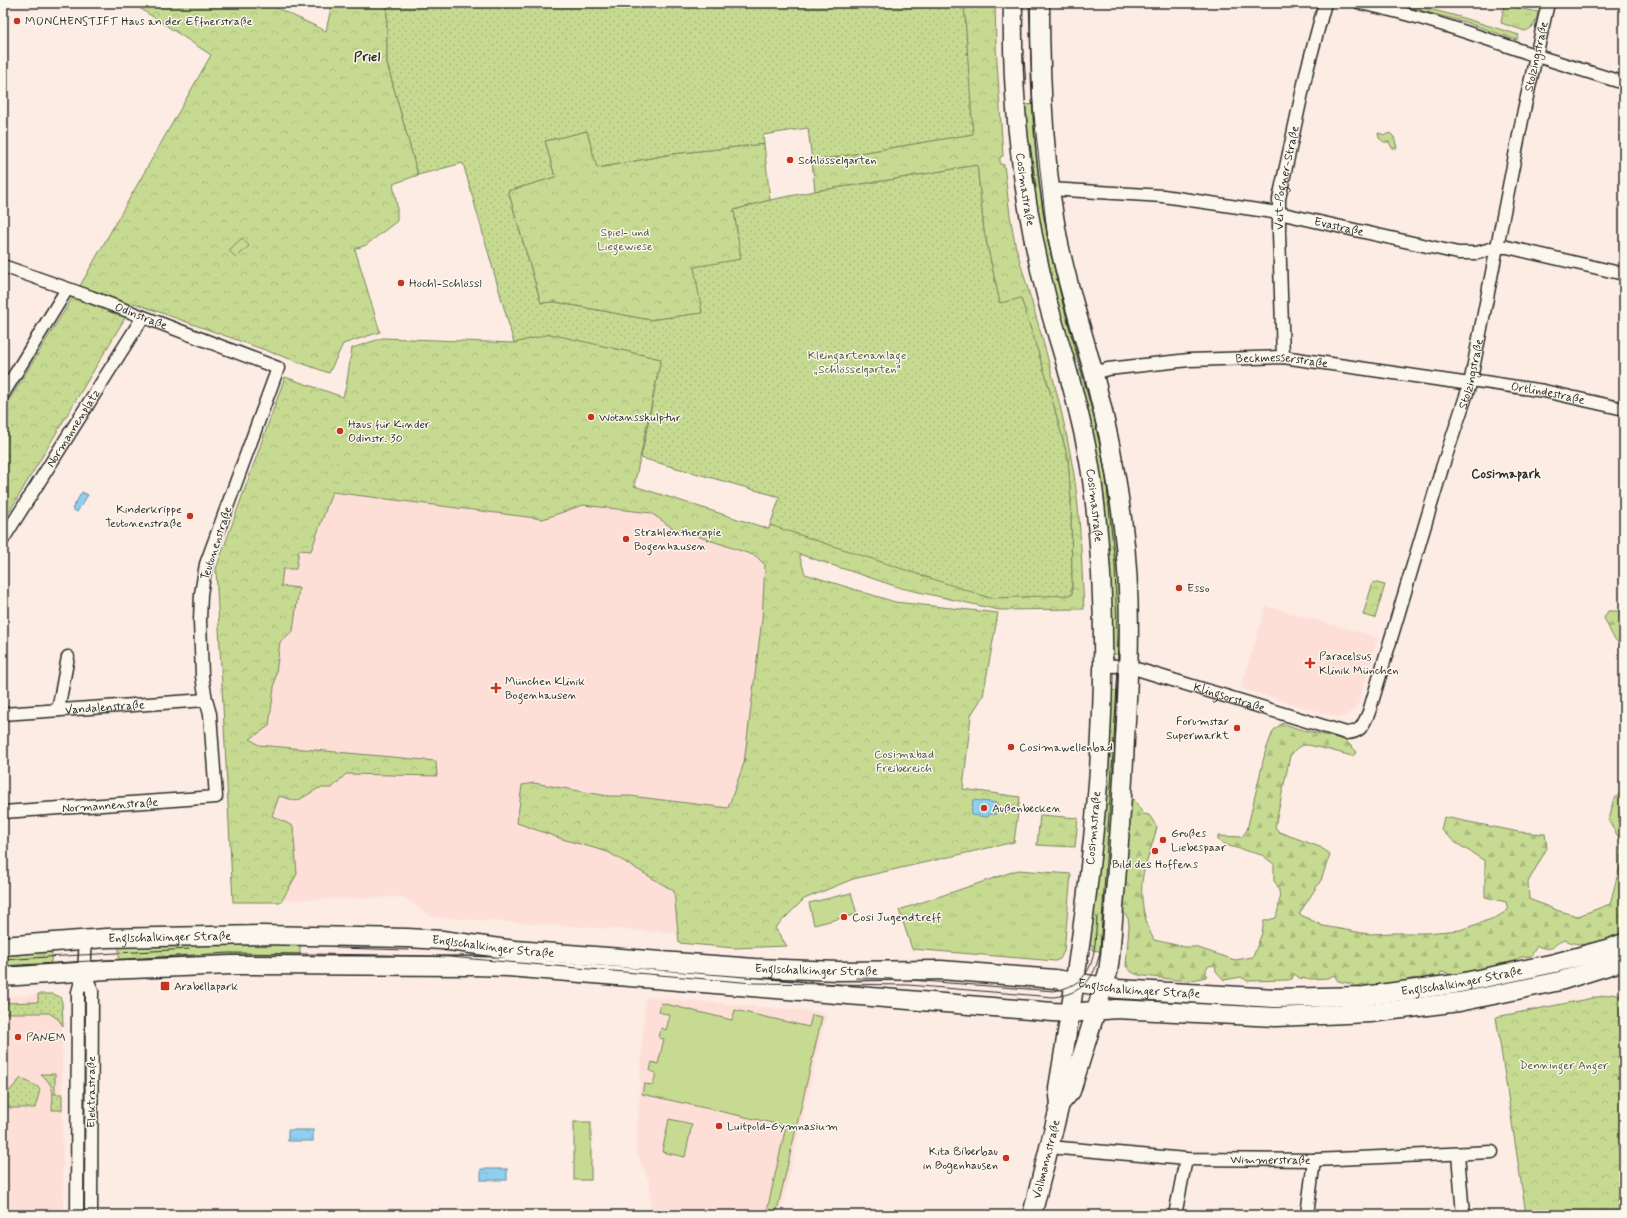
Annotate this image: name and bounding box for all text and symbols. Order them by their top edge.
place label: MÜNCHENSTIFT Haus an der Effnerstraße [25,14,253,30]
marker: MÜNCHENSTIFT Haus an der Effnerstraße [12,16,22,26]
street label: Stolzingstraße [1521,20,1553,93]
district label: Priel [354,48,380,66]
street label: Veit-Pogner-Straße [1272,124,1304,230]
street label: Cosimastraße [1011,152,1038,228]
place label: Schlösselgarten [798,153,877,169]
marker: Schlösselgarten [785,155,795,165]
street label: Evastraße [1312,214,1365,241]
park label: Spiel- und Liegewiese [597,225,653,256]
place label: Höchl-Schlössl [409,276,482,292]
marker: Höchl-Schlössl [396,278,406,288]
street label: Odinstraße [112,300,170,334]
street label: Stolzingstraße [1455,337,1488,411]
park label: Kleingartenanlage „Schlösselgarten“ [808,348,906,378]
street label: Beckmesserstraße [1235,350,1329,372]
street label: Ortlindestraße [1510,379,1586,409]
street label: Normannenplatz [43,387,104,471]
place label: Wotansskulptur [599,410,681,426]
marker: Wotansskulptur [586,412,596,422]
place label: Haus für Kinder Odinstr. 30 [348,417,430,447]
marker: Haus für Kinder Odinstr. 30 [335,426,345,436]
district label: Cosimapark [1471,466,1541,483]
street label: Cosimastraße [1081,468,1106,543]
place label: Kinderkrippe Teutonenstraße [105,502,182,532]
street label: Teutonenstraße [197,504,236,582]
marker: Kinderkrippe Teutonenstraße [185,511,195,521]
place label: Strahlentherapie Bogenhausen [634,525,722,556]
marker: Strahlentherapie Bogenhausen [621,534,631,544]
place label: Esso [1187,581,1210,597]
marker: Esso [1174,583,1184,593]
place label: Paracelsus Klinik München [1319,649,1398,679]
marker: Paracelsus Klinik München [1304,657,1316,669]
place label: München Klinik Bogenhausen [505,674,585,705]
street label: Klingsorstraße [1191,680,1267,717]
marker: München Klinik Bogenhausen [490,682,502,694]
street label: Vandalenstraße [65,697,145,719]
place label: Forumstar Supermarkt [1166,714,1229,744]
marker: Forumstar Supermarkt [1232,723,1242,733]
place label: Cosimawellenbad [1019,740,1113,756]
marker: Cosimawellenbad [1006,742,1016,752]
park label: Cosimabad Freibereich [874,747,934,777]
street label: Cosimastraße [1083,790,1105,866]
street label: Normannenstraße [61,795,159,817]
place label: Außenbecken [992,801,1062,817]
marker: Außenbecken [979,803,989,813]
place label: Großes Liebespaar [1171,826,1227,856]
marker: Großes Liebespaar [1158,835,1168,845]
marker: Bild des Hoffens [1150,846,1160,856]
place label: Bild des Hoffens [1112,857,1199,873]
place label: Cosi Jugendtreff [852,910,941,926]
marker: Cosi Jugendtreff [839,912,849,922]
street label: Englschalkinger Straße [108,929,231,948]
street label: Englschalkinger Straße [432,932,555,962]
street label: Englschalkinger Straße [754,961,878,980]
street label: Englschalkinger Straße [1400,963,1524,1000]
street label: Englschalkinger Straße [1077,976,1201,1003]
place label: Arabellapark [174,979,238,995]
marker: Arabellapark [159,980,171,992]
place label: PANEM [26,1030,66,1046]
marker: PANEM [13,1032,23,1042]
street label: Elektrastraße [84,1056,100,1128]
park label: Denninger Anger [1520,1058,1609,1075]
street label: Vollmannstraße [1029,1118,1065,1200]
place label: Luitpold-Gymnasium [727,1119,838,1135]
marker: Luitpold-Gymnasium [714,1121,724,1131]
place label: Kita Biberbau in Bogenhausen [923,1144,998,1174]
street label: Wimmerstraße [1230,1152,1311,1169]
marker: Kita Biberbau in Bogenhausen [1001,1153,1011,1163]

